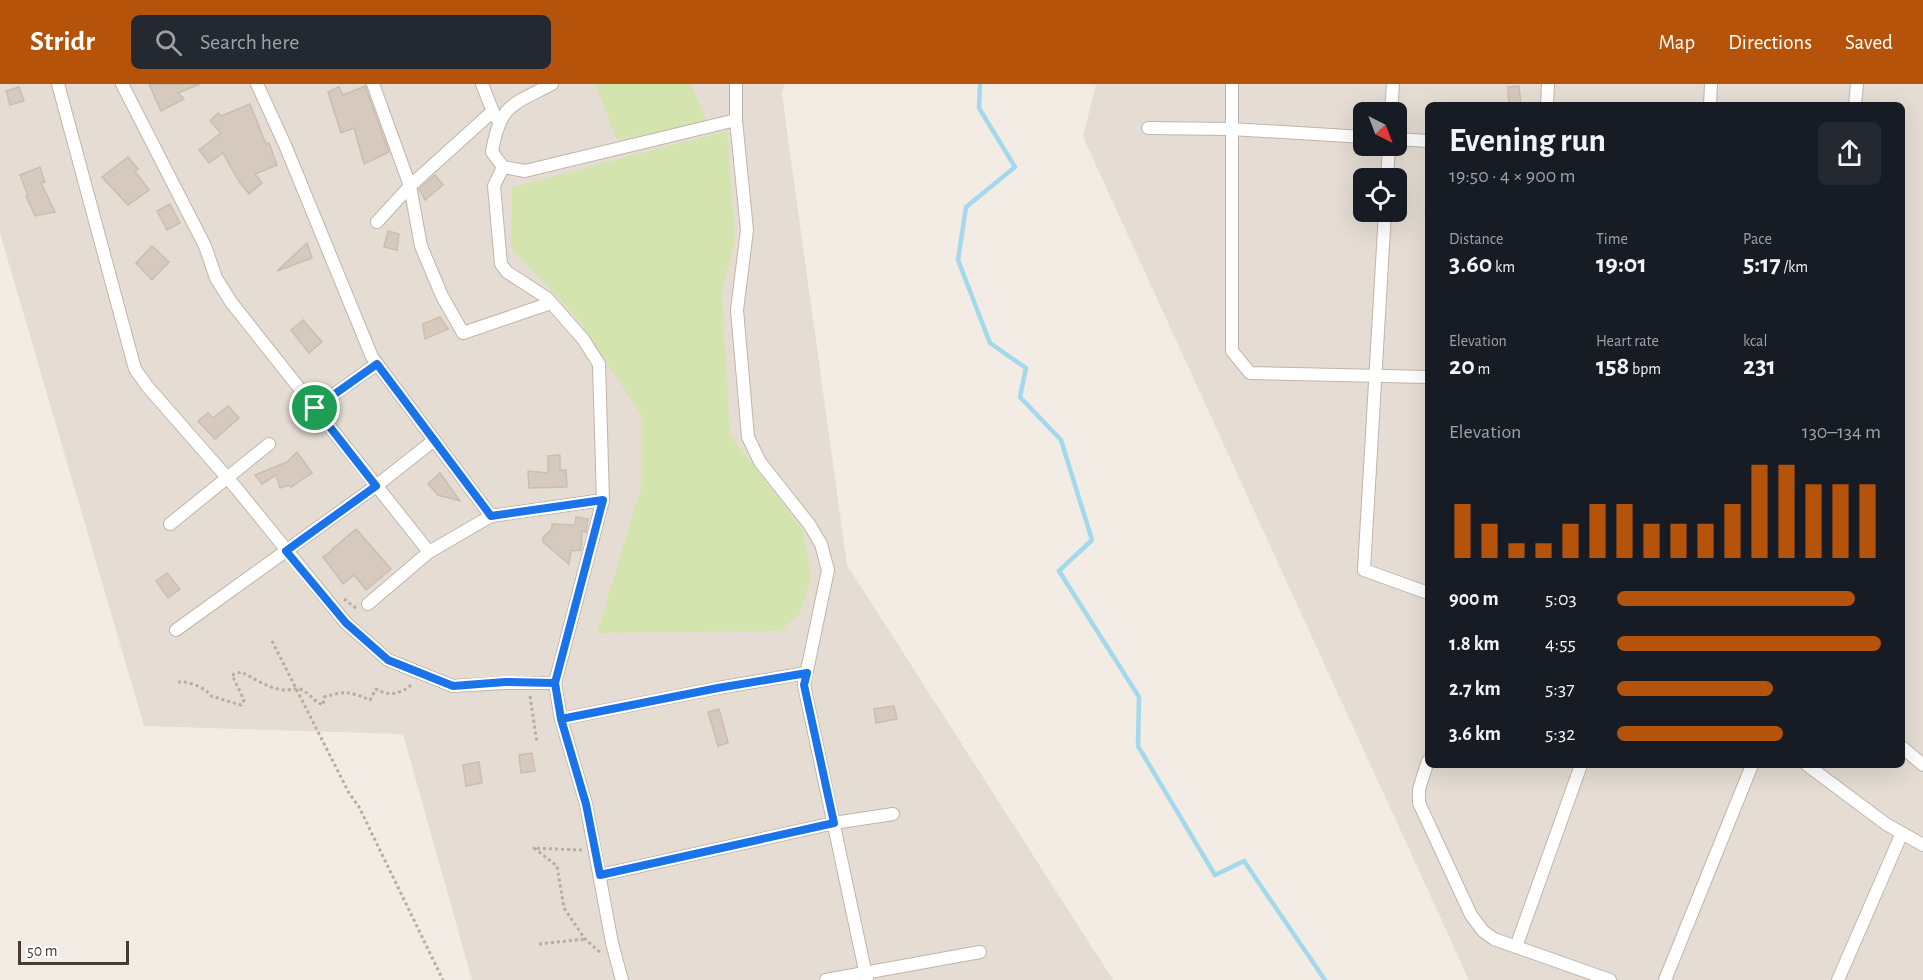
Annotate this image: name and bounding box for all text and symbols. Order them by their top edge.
search box [131,15,551,69]
icon: search [152,26,185,59]
text: Stridr [30,28,95,56]
text: Search here [200,31,299,53]
text: Map [1659,32,1695,53]
text: Directions [1728,32,1812,53]
text: Saved [1845,32,1893,53]
north arrow [1353,102,1407,156]
map controls [1353,102,1407,222]
button: share [1818,122,1881,185]
text: Evening run [1449,125,1606,158]
text: 19:50 · 4 × 900 m [1449,166,1576,186]
button: locate [1353,168,1407,222]
text: Distance [1449,231,1503,247]
text: Time [1596,231,1628,247]
text: Pace [1743,231,1772,247]
text: 3.60 [1449,251,1492,277]
text: 19:01 [1596,251,1647,277]
text: 5:17 [1743,251,1781,277]
text: km [1492,259,1515,275]
text: /km [1781,259,1808,275]
text: Elevation [1449,333,1507,349]
text: Heart rate [1596,333,1659,349]
text: kcal [1743,333,1767,349]
text: 20 [1449,353,1475,379]
text: 158 [1596,353,1629,379]
text: 231 [1743,353,1776,379]
text: m [1475,361,1490,377]
text: bpm [1629,361,1661,377]
pin [289,382,340,433]
icon: arrive [298,391,331,424]
text: Elevation [1449,422,1521,442]
text: 130–134 m [1802,422,1881,442]
text: 900 m [1449,589,1499,609]
text: 5:03 [1545,589,1577,609]
text: 1.8 km [1449,634,1500,654]
text: 4:55 [1545,634,1576,654]
text: 2.7 km [1449,679,1501,699]
text: 5:37 [1545,679,1575,699]
text: 3.6 km [1449,724,1501,744]
text: 5:32 [1545,724,1575,744]
scale bar [18,938,129,966]
text: 50 m [27,943,58,959]

